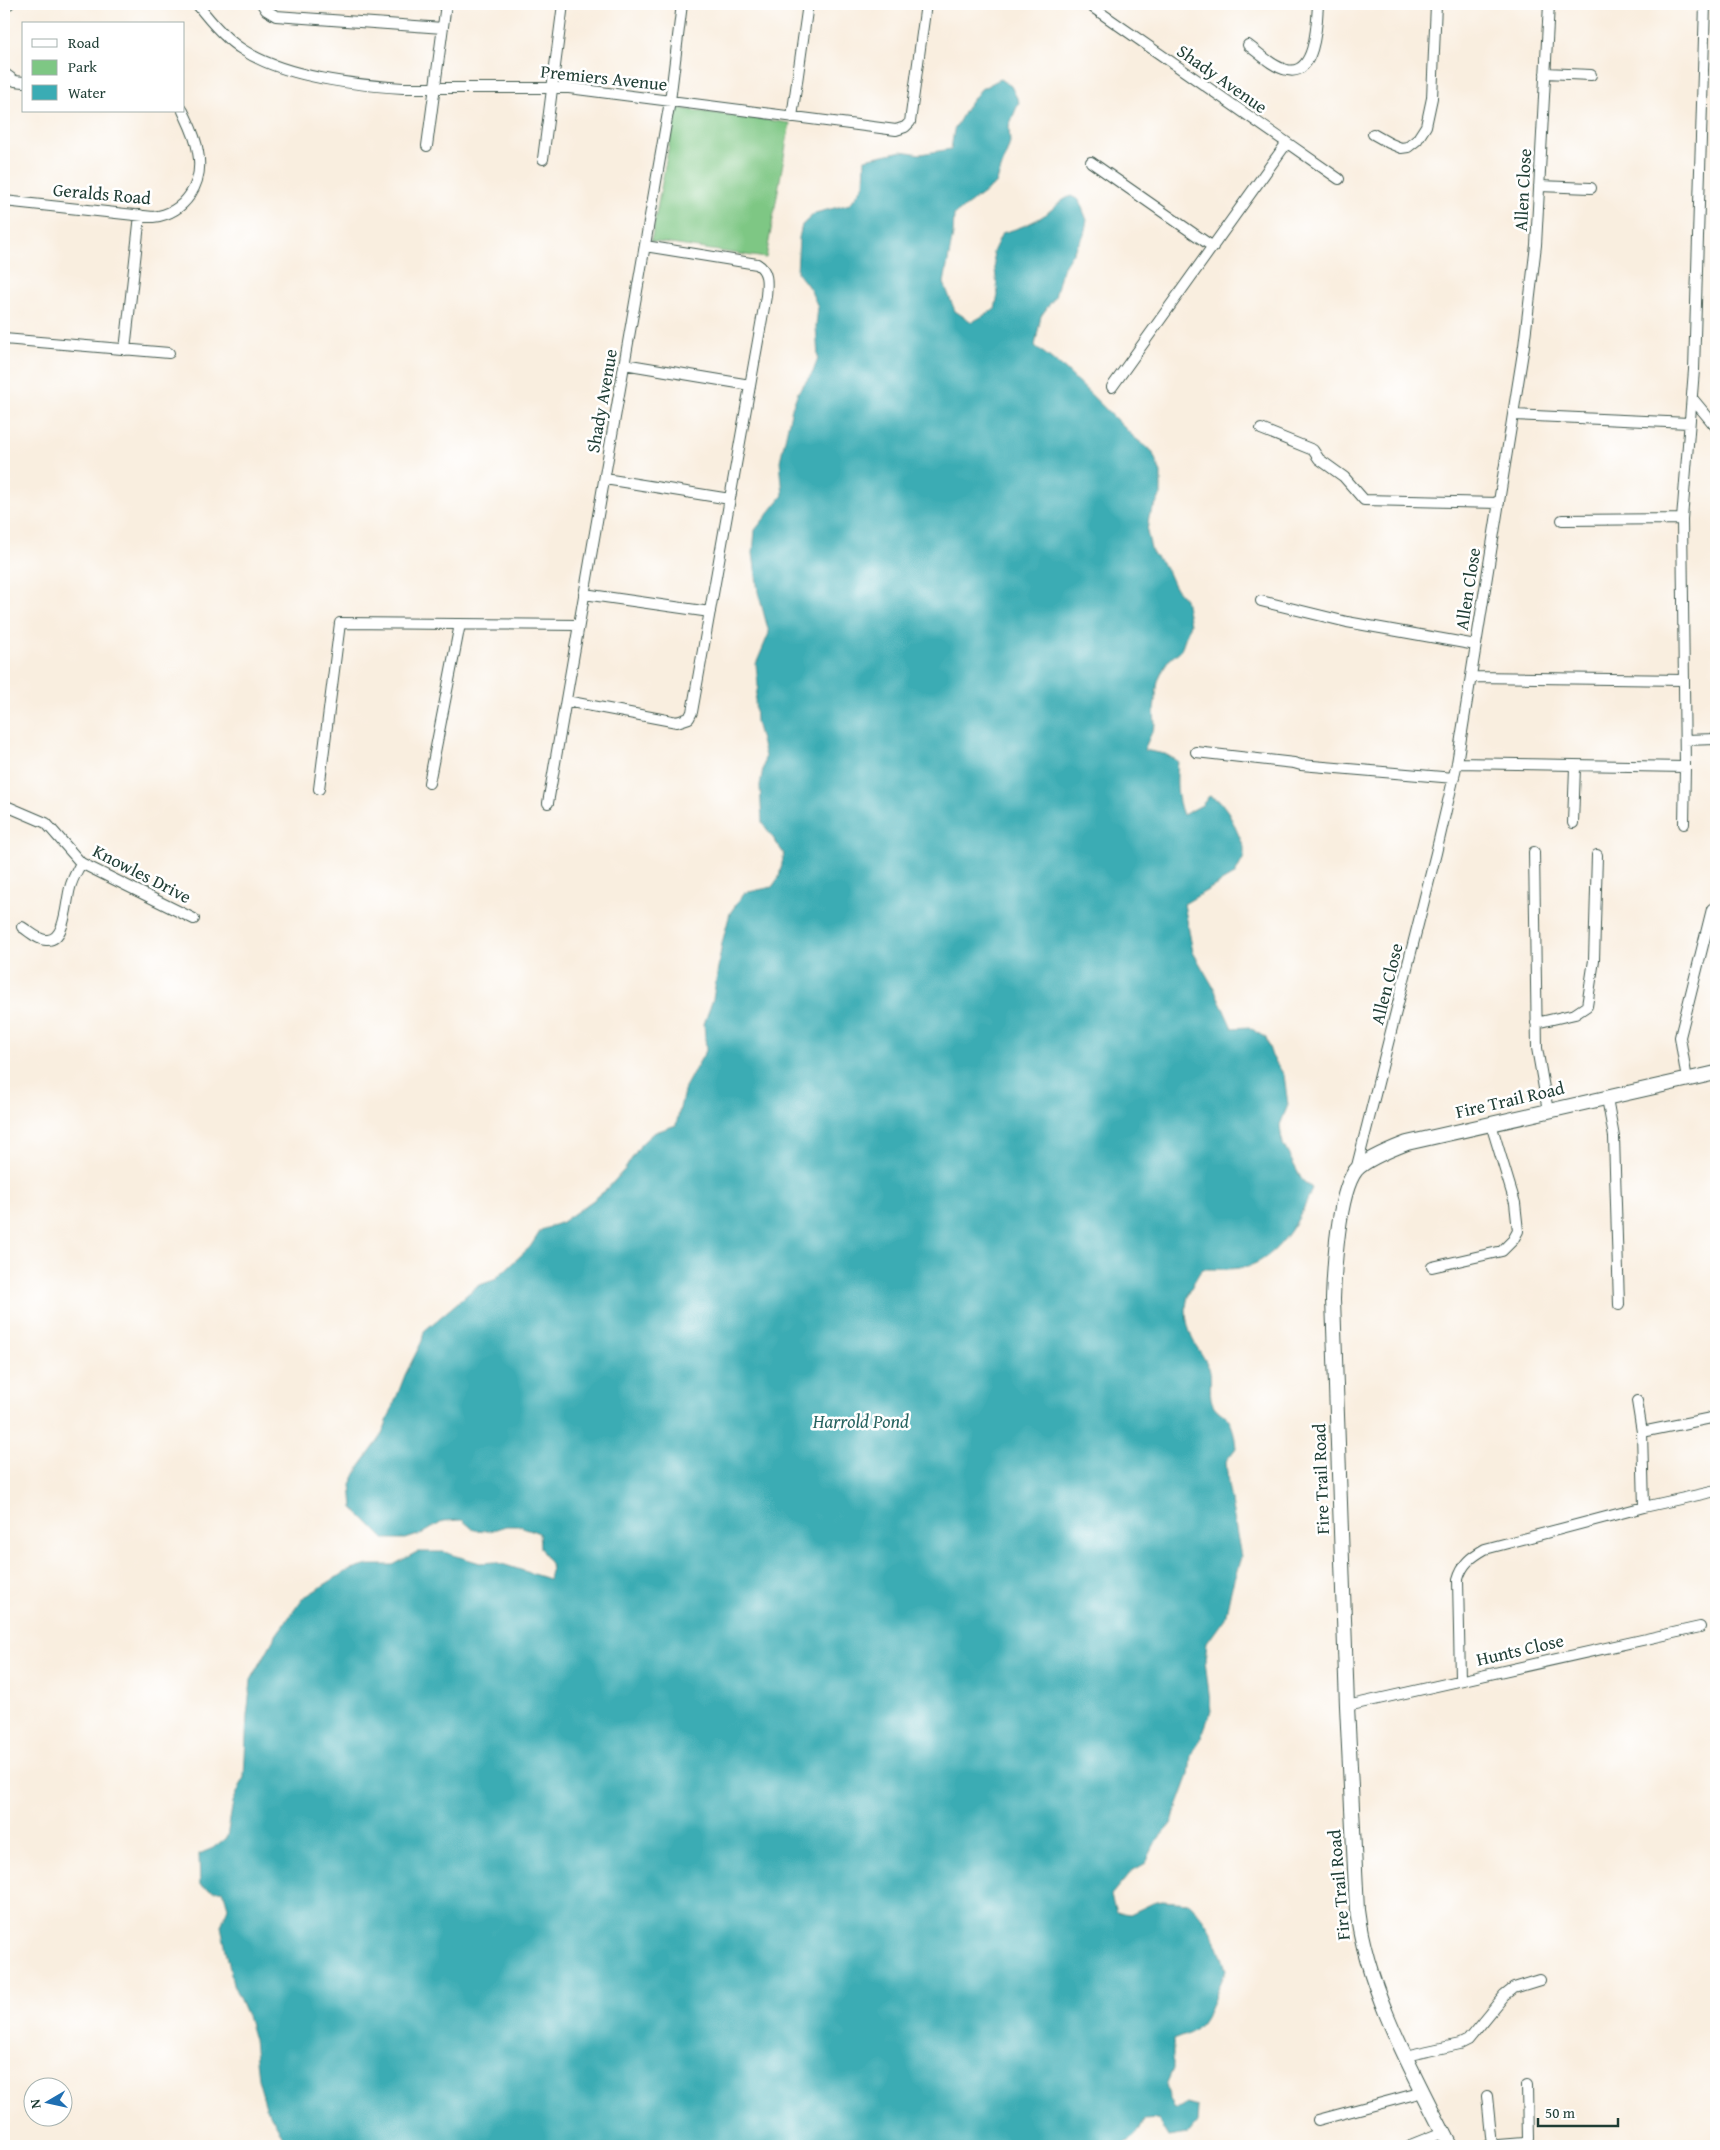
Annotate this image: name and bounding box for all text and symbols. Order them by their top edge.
legend [22,22,185,112]
text: Road [68,32,99,53]
street label: Shady Avenue [1171,37,1273,120]
text: Park [68,56,97,77]
street label: Premiers Avenue [539,57,669,98]
text: Water [68,82,106,103]
street label: Allen Close [1507,148,1538,232]
street label: Geralds Road [52,176,153,211]
street label: Shady Avenue [579,347,624,455]
street label: Allen Close [1448,546,1487,632]
street label: Knowles Drive [88,837,196,910]
street label: Allen Close [1363,940,1410,1027]
street label: Fire Trail Road [1453,1074,1567,1125]
water label: Harrold Pond [812,1407,909,1435]
street label: Fire Trail Road [1305,1423,1336,1535]
street label: Hunts Close [1474,1626,1566,1673]
street label: Fire Trail Road [1320,1828,1357,1941]
north arrow [22,2078,72,2128]
scale bar [1538,2095,1618,2127]
text: N [24,2097,46,2110]
text: 50 m [1545,2102,1576,2123]

